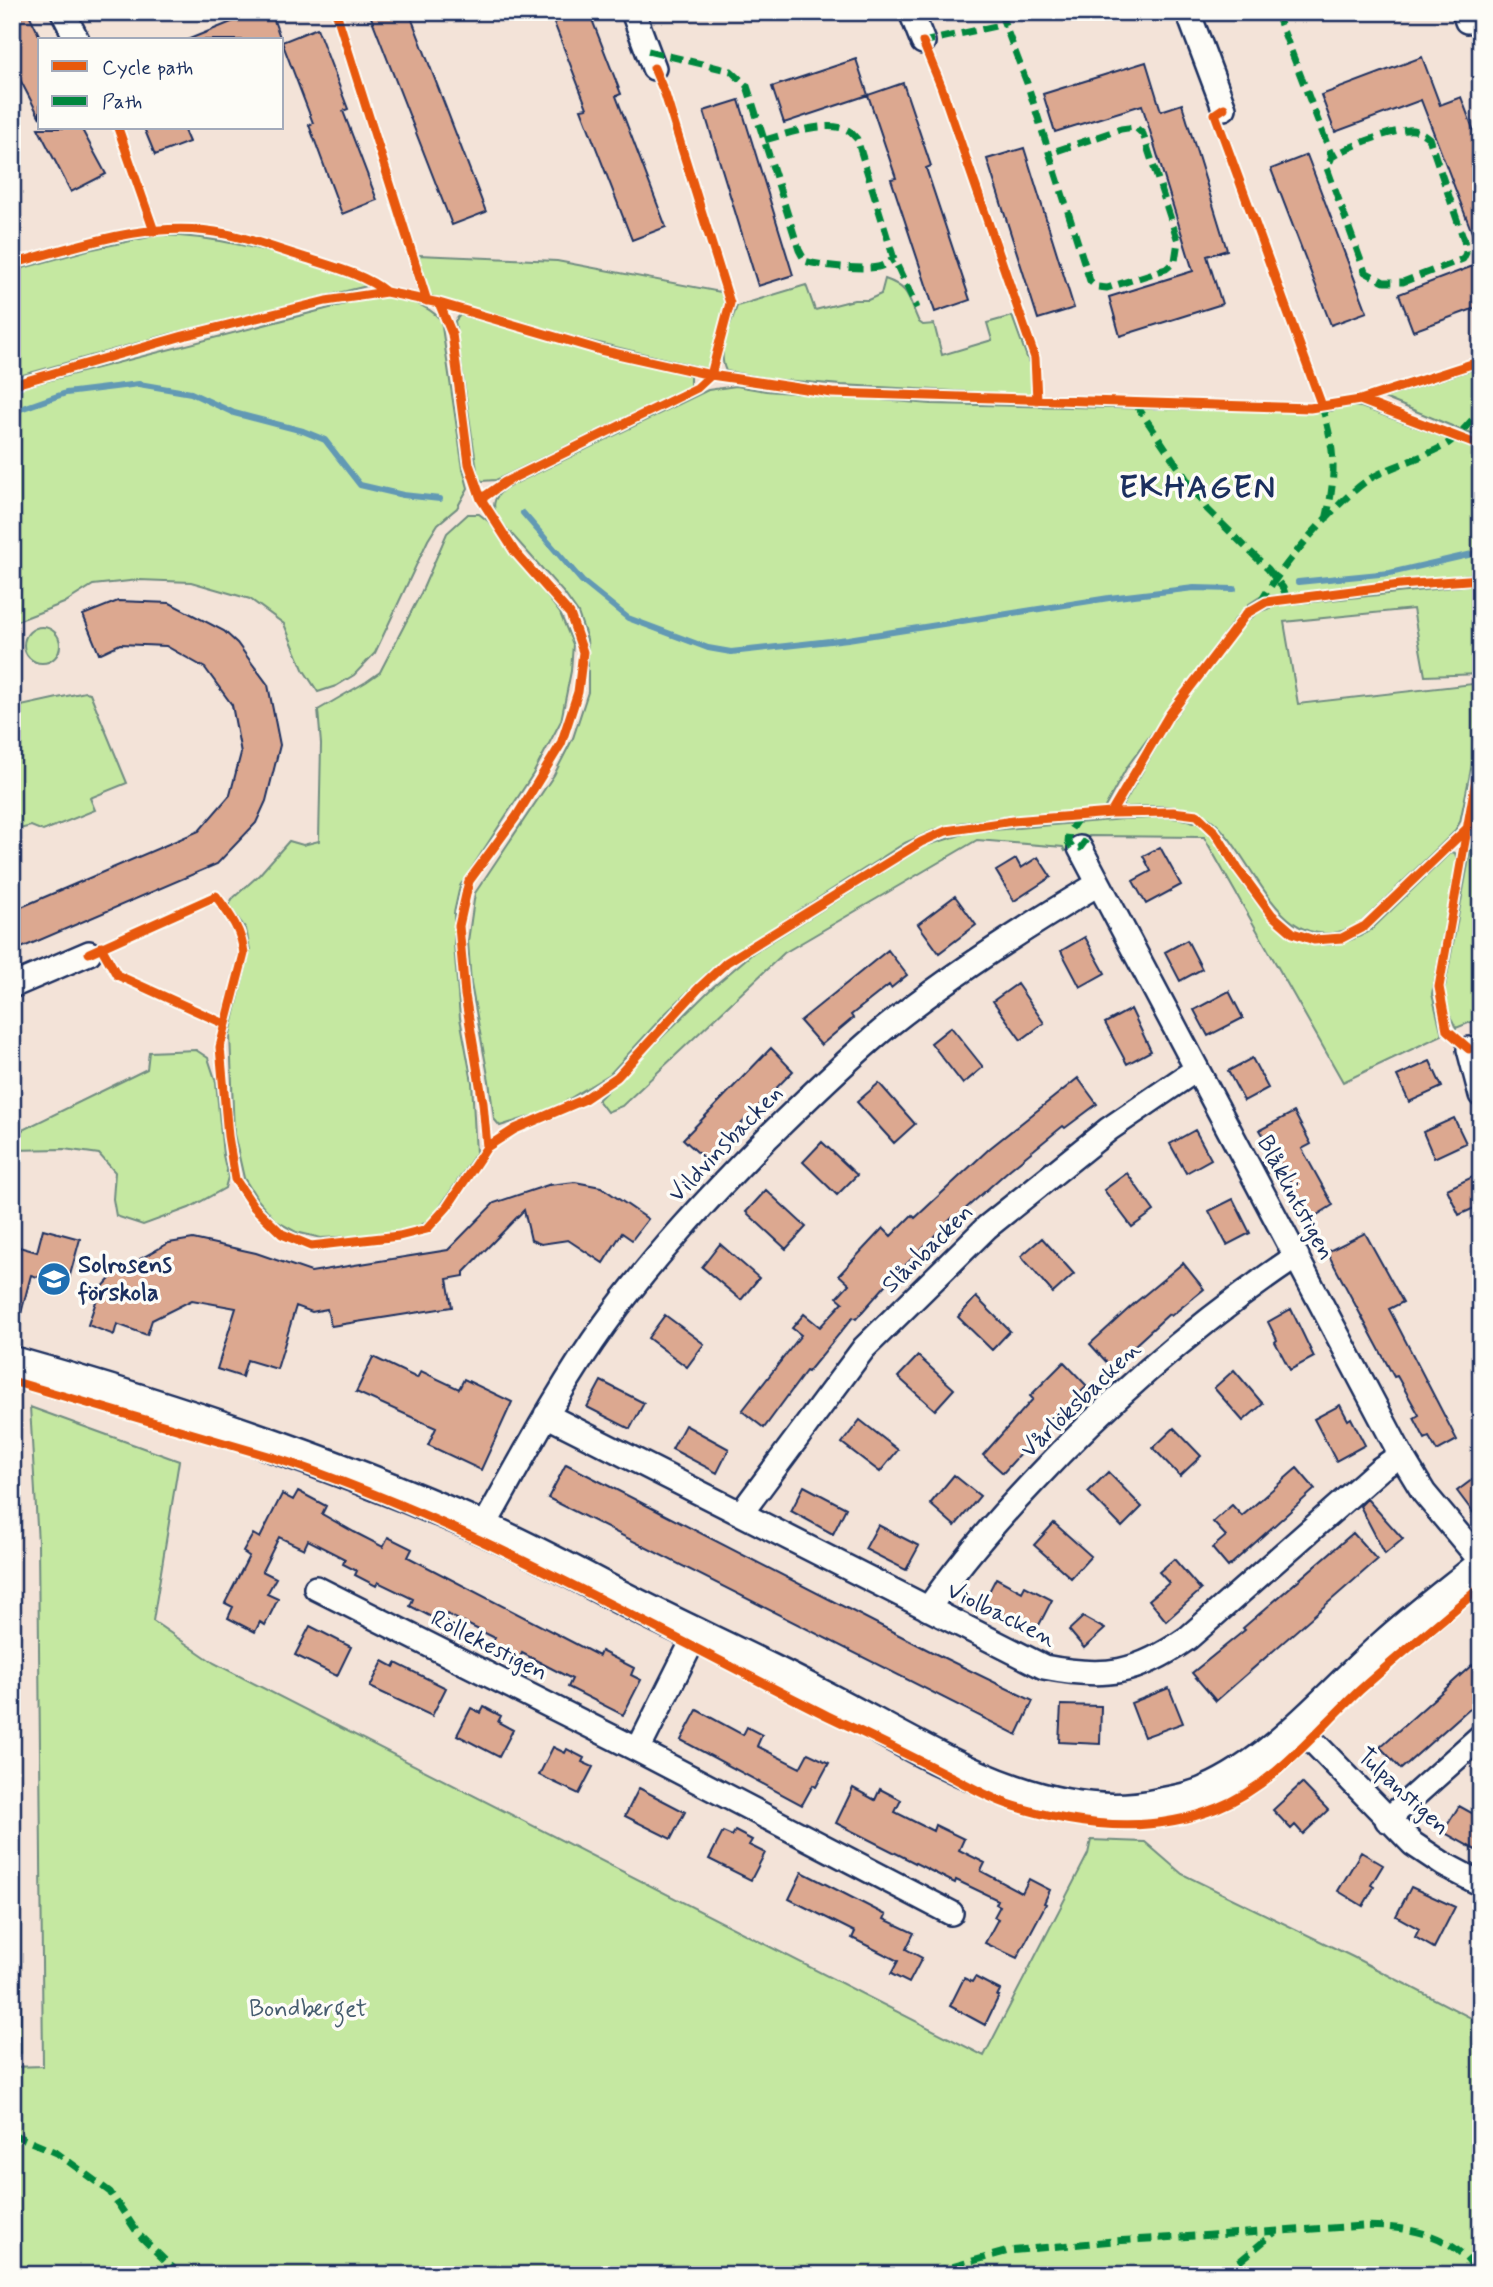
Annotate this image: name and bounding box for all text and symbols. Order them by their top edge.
legend [38,38,284,130]
text: Cycle path [102,54,193,82]
text: Path [102,88,142,116]
district label: EKHAGEN [1119,467,1277,509]
street label: Vildvinsbacken [662,1079,790,1209]
street label: Blåklintstigen [1249,1130,1341,1266]
street label: Slånbacken [876,1198,980,1300]
place label: Solrosens förskola [77,1250,172,1309]
school or university icon: Solrosens förskola [35,1260,73,1298]
street label: Vårlöksbacken [1014,1335,1148,1465]
street label: Violbacken [941,1575,1061,1655]
street label: Röllekestigen [425,1603,553,1689]
street label: Tulpanstigen [1350,1741,1456,1843]
park label: Bondberget [249,1994,367,2028]

